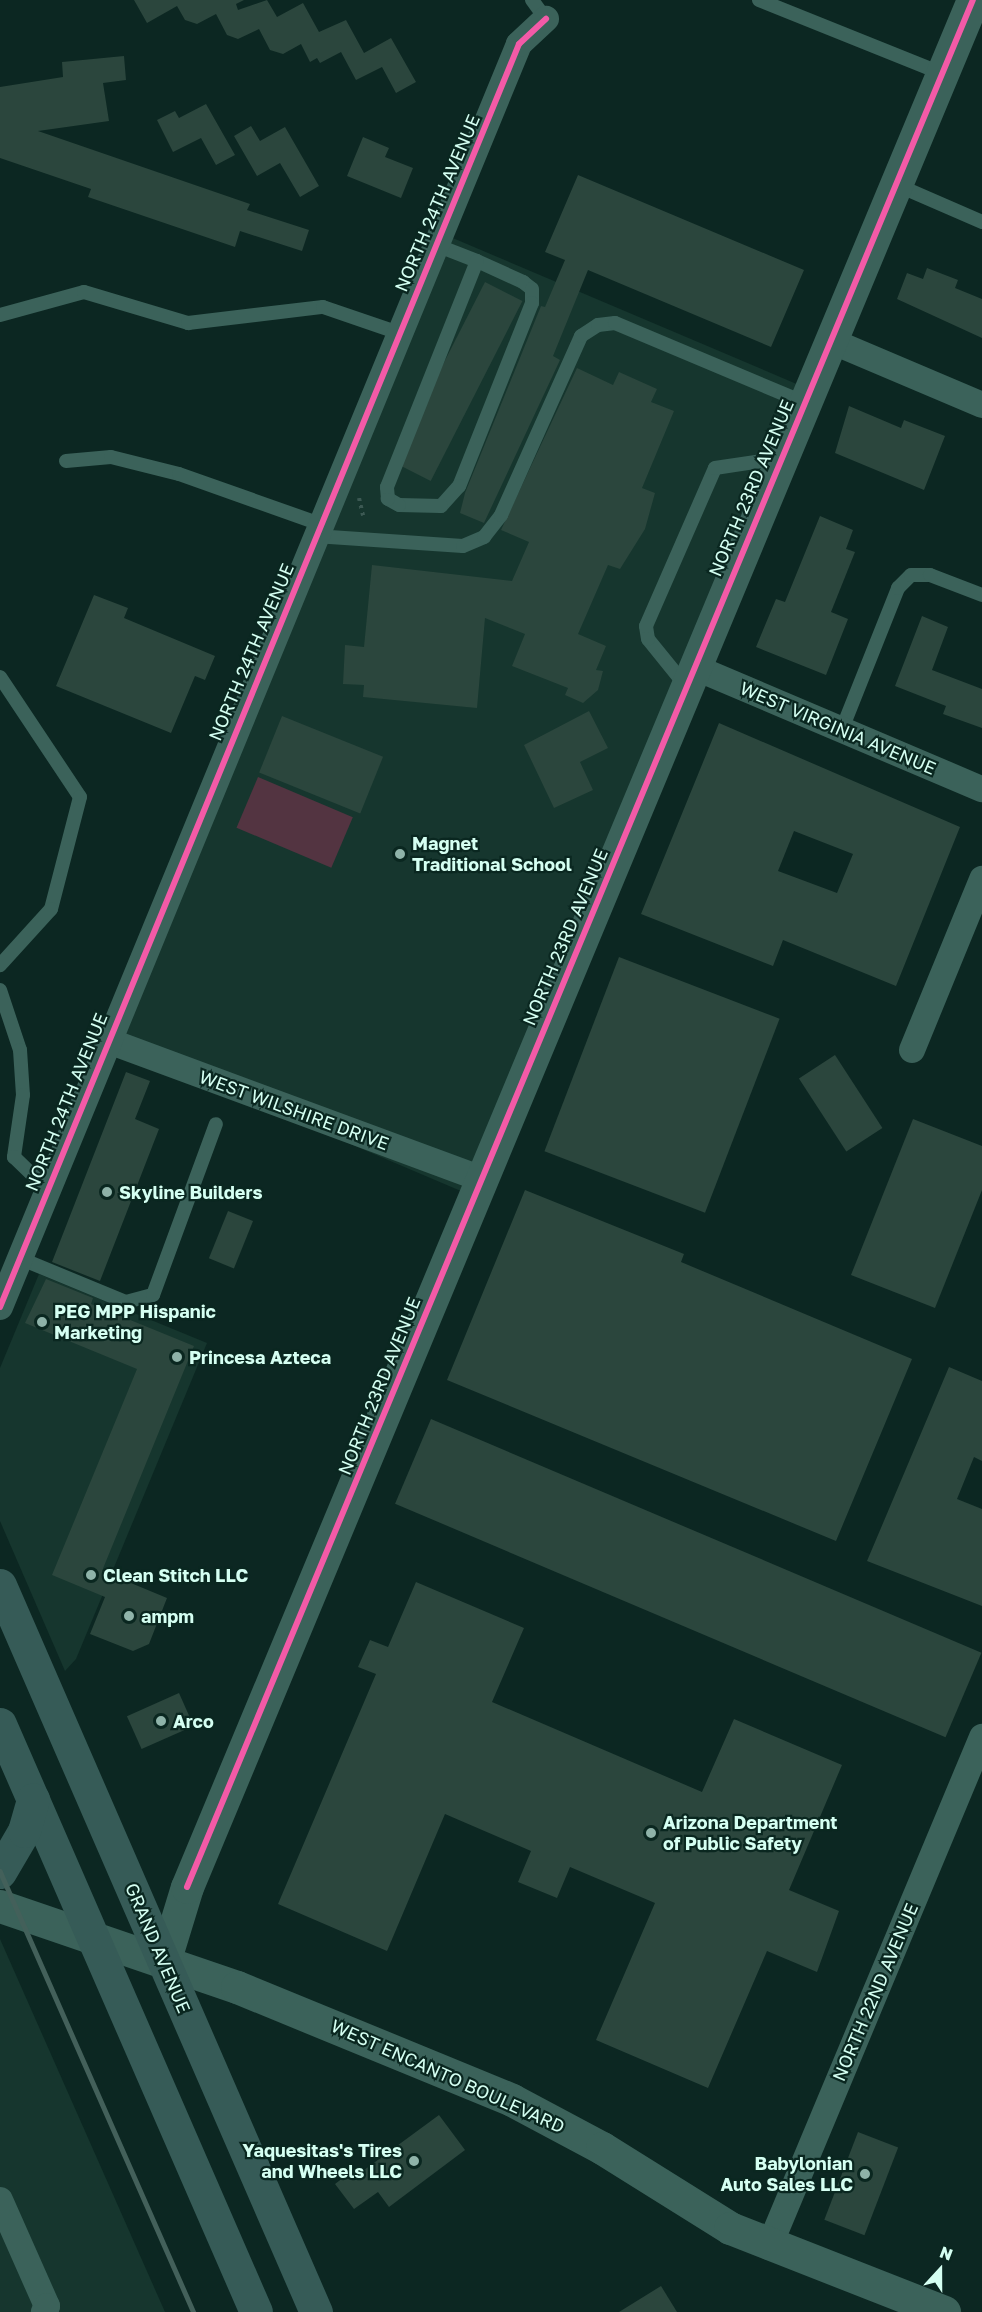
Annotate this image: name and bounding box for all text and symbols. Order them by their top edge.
street label: NORTH 24TH AVENUE [390,111,484,295]
street label: NORTH 23RD AVENUE [704,396,798,580]
street label: NORTH 24TH AVENUE [204,560,298,744]
street label: WEST VIRGINIA AVENUE [737,677,939,779]
place label: Magnet Traditional School [412,833,572,876]
street label: NORTH 23RD AVENUE [518,845,612,1029]
marker: Magnet Traditional School [393,847,407,861]
street label: NORTH 24TH AVENUE [20,1010,112,1194]
street label: WEST WILSHIRE DRIVE [196,1066,392,1154]
place label: Skyline Builders [119,1181,263,1203]
marker: Skyline Builders [100,1185,114,1199]
street label: NORTH 23RD AVENUE [333,1294,425,1478]
place label: PEG MPP Hispanic Marketing [54,1301,216,1344]
marker: PEG MPP Hispanic Marketing [35,1315,49,1329]
place label: Princesa Azteca [189,1346,331,1368]
marker: Princesa Azteca [170,1350,184,1364]
place label: Clean Stitch LLC [103,1564,248,1586]
marker: Clean Stitch LLC [84,1568,98,1582]
place label: ampm [141,1605,194,1627]
marker: ampm [122,1609,136,1623]
place label: Arco [173,1710,214,1732]
marker: Arco [154,1714,168,1728]
place label: Arizona Department of Public Safety [663,1812,837,1854]
marker: Arizona Department of Public Safety [644,1826,658,1840]
street label: GRAND AVENUE [121,1880,195,2016]
street label: NORTH 22ND AVENUE [828,1900,922,2084]
street label: WEST ENCANTO BOULEVARD [328,2015,568,2137]
place label: Yaquesitas's Tires and Wheels LLC [242,2140,402,2182]
place label: Babylonian Auto Sales LLC [721,2153,853,2196]
marker: Yaquesitas's Tires and Wheels LLC [407,2154,421,2168]
marker: Babylonian Auto Sales LLC [858,2167,872,2181]
north arrow [910,2240,970,2300]
text: N [937,2242,956,2265]

